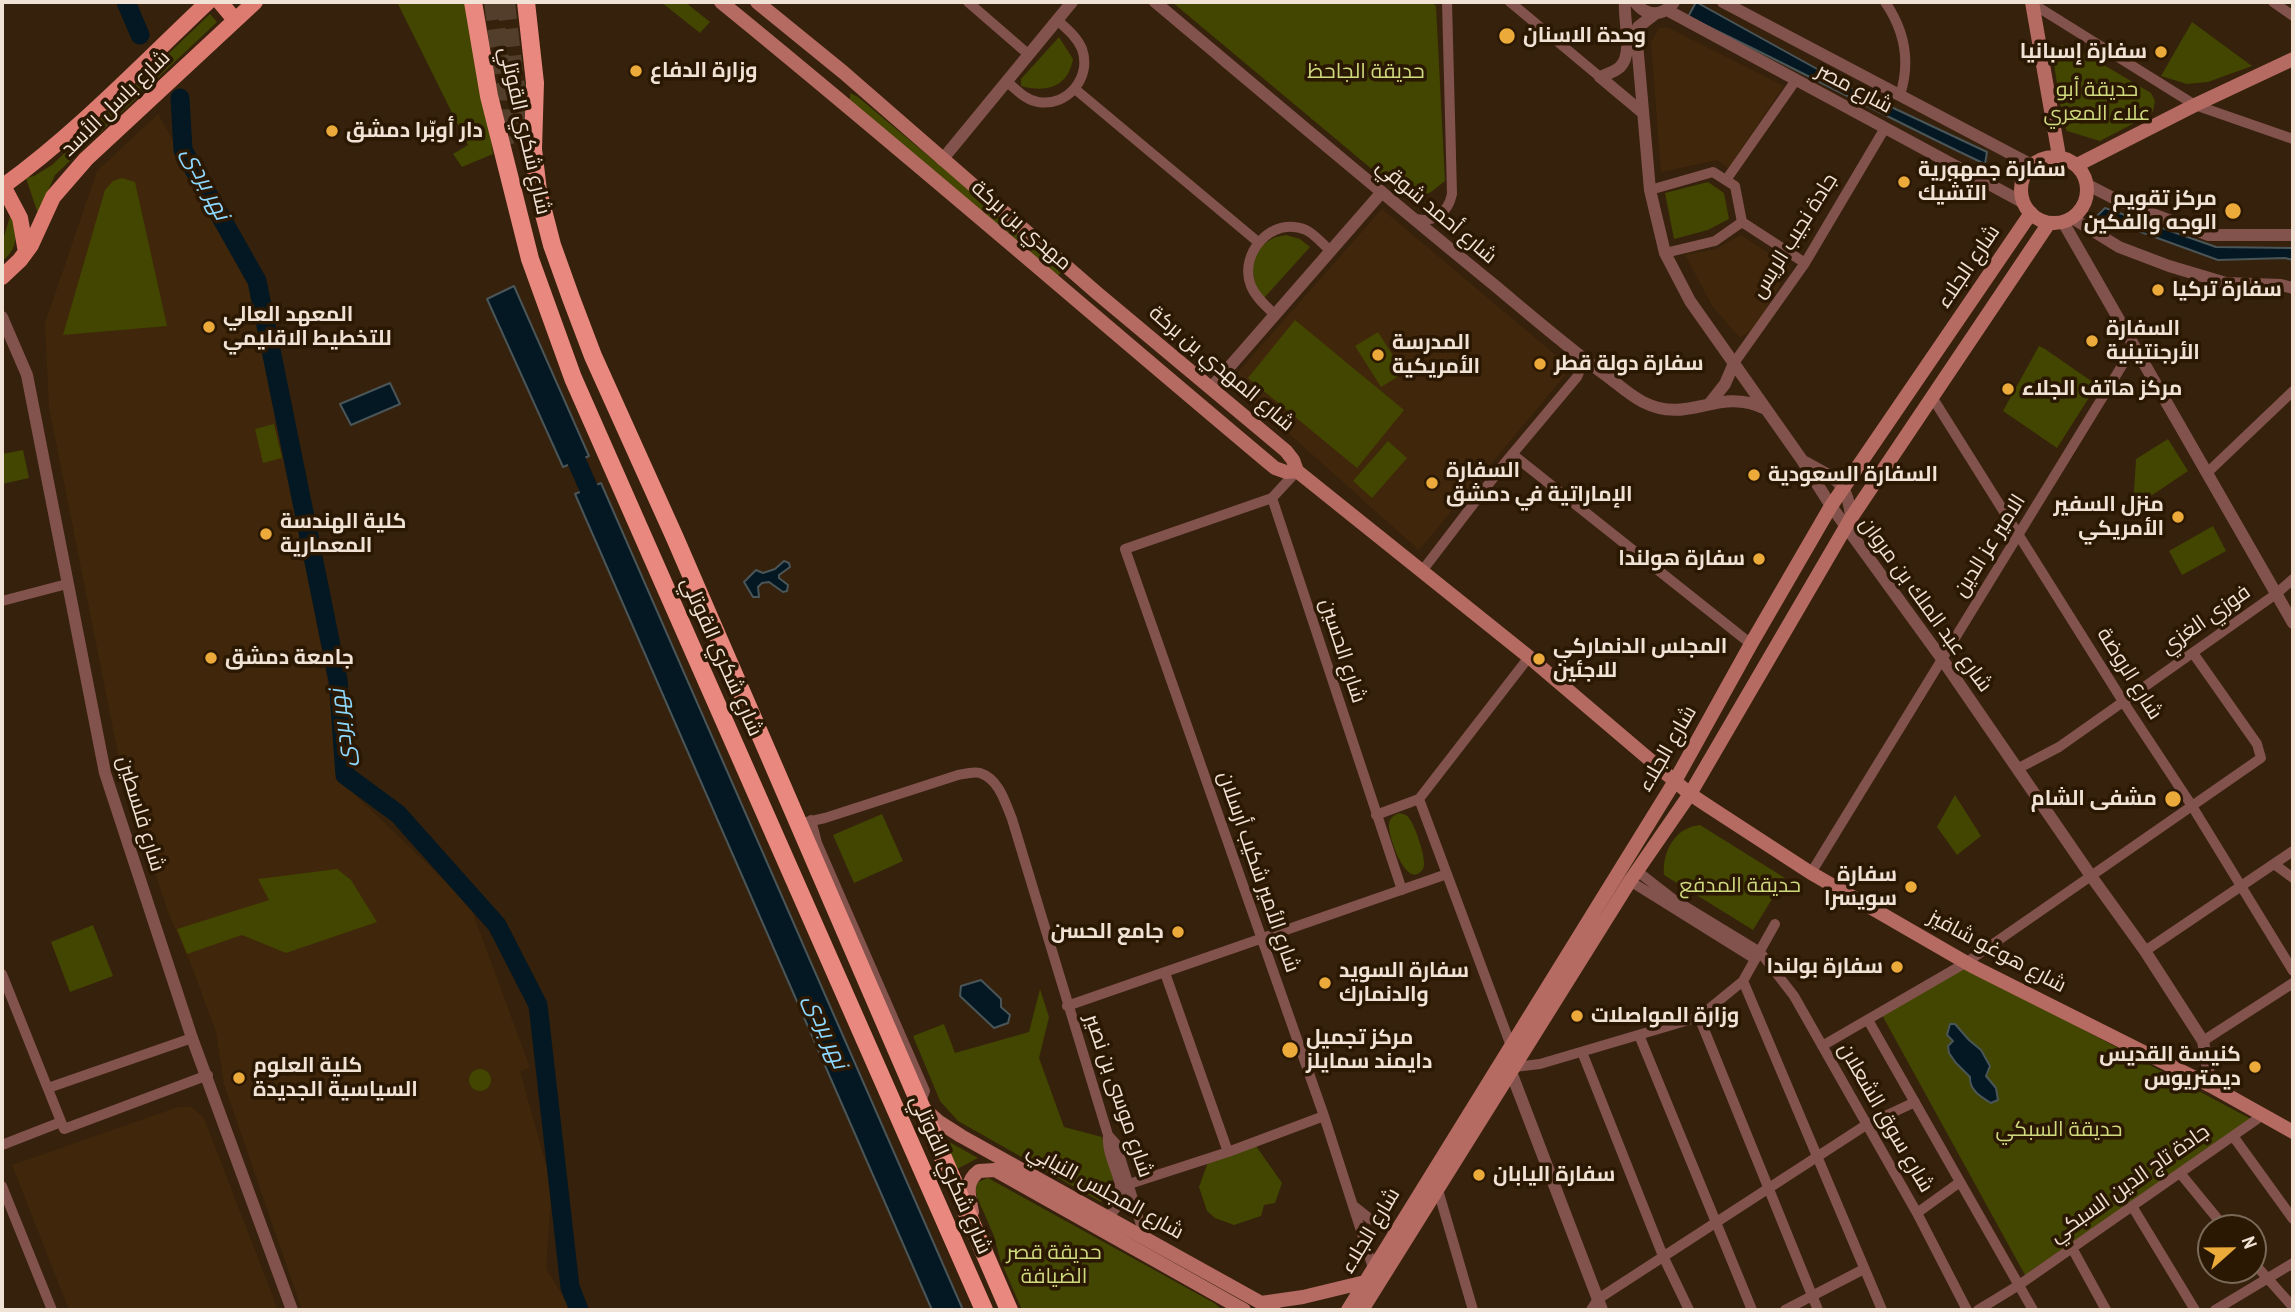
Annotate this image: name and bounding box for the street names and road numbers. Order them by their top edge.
street label: شارع شكري القوتلي [492,45,556,217]
street label: شارع باسل الأسد [56,46,176,162]
street label: شارع مصر [1812,59,1896,119]
street label: شارع أحمد شوقي [1371,154,1501,270]
street label: جادة نجيب الريس [1747,169,1843,303]
street label: مهدي بن بركة [966,176,1076,276]
street label: شارع الجلاء [1932,221,2006,313]
street label: شارع المهدي بن بركة [1143,301,1299,437]
street label: الامير عز الدين [1948,490,2032,602]
street label: شارع عبد الملك بن مروان [1853,513,1997,697]
street label: شارع شكري القوتلي [675,574,767,740]
street label: فوزي الغزي [2156,580,2256,660]
street label: شارع الحسين [1313,596,1371,706]
street label: شارع الروضة [2091,623,2167,725]
street label: شارع الجلاء [1633,702,1703,796]
street label: شارع فلسطين [111,753,169,875]
street label: شارع الأمير شكيب أرسلان [1212,768,1304,976]
street label: شارع هوغو شافيز [1924,905,2070,999]
street label: شارع موسى بن نصير [1078,1011,1158,1181]
street label: شارع سوق الشعلان [1832,1039,1938,1197]
street label: شارع شكري القوتلي [904,1092,996,1258]
street label: جادة تاج الدين السبكي [2045,1119,2215,1249]
street label: شارع المجلس النيابي [1022,1138,1188,1246]
street label: شارع الجلاء [1336,1184,1406,1278]

